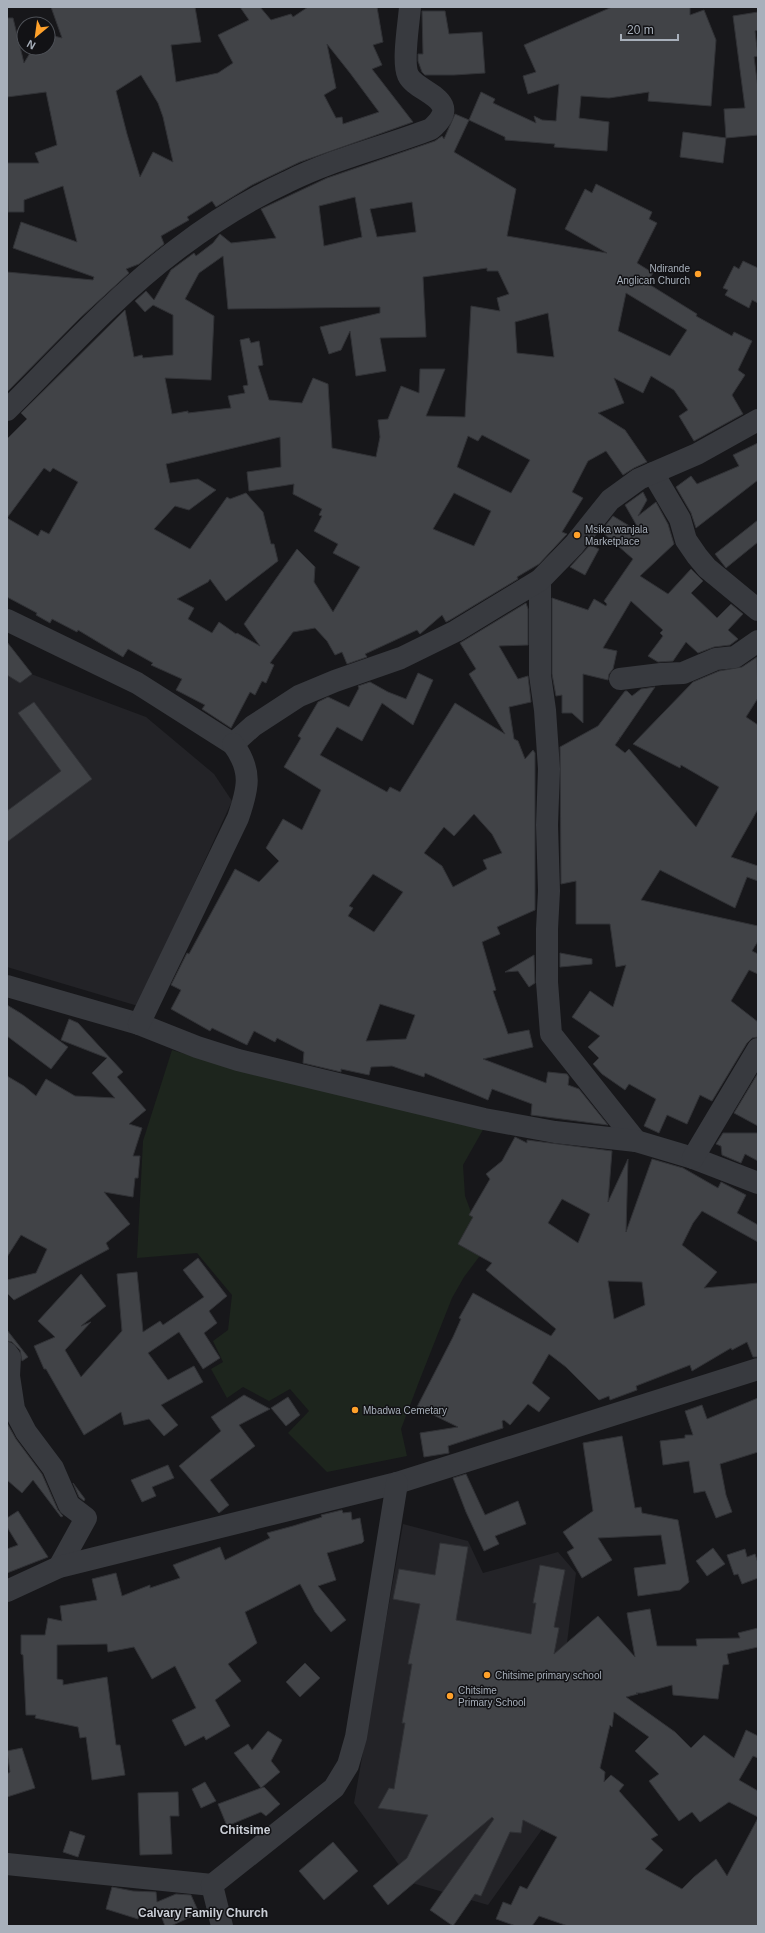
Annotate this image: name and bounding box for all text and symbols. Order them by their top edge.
north arrow [16,16,56,56]
scale bar [621,16,678,42]
text: 20 m [627,23,654,37]
text: N [25,38,38,52]
place label: Ndirande Anglican Church [617,263,690,286]
marker: Ndirande Anglican Church [693,269,703,279]
place label: Msika wanjala Marketplace [585,524,648,547]
marker: Msika wanjala Marketplace [572,530,582,540]
marker: Mbadwa Cemetary [350,1405,360,1415]
place label: Mbadwa Cemetary [363,1405,447,1416]
marker: Chitsime primary school [482,1670,492,1680]
place label: Chitsime primary school [495,1670,602,1681]
place label: Chitsime Primary School [458,1685,526,1708]
marker: Chitsime Primary School [445,1691,455,1701]
district label: Chitsime [220,1823,271,1837]
district label: Calvary Family Church [138,1906,268,1920]

